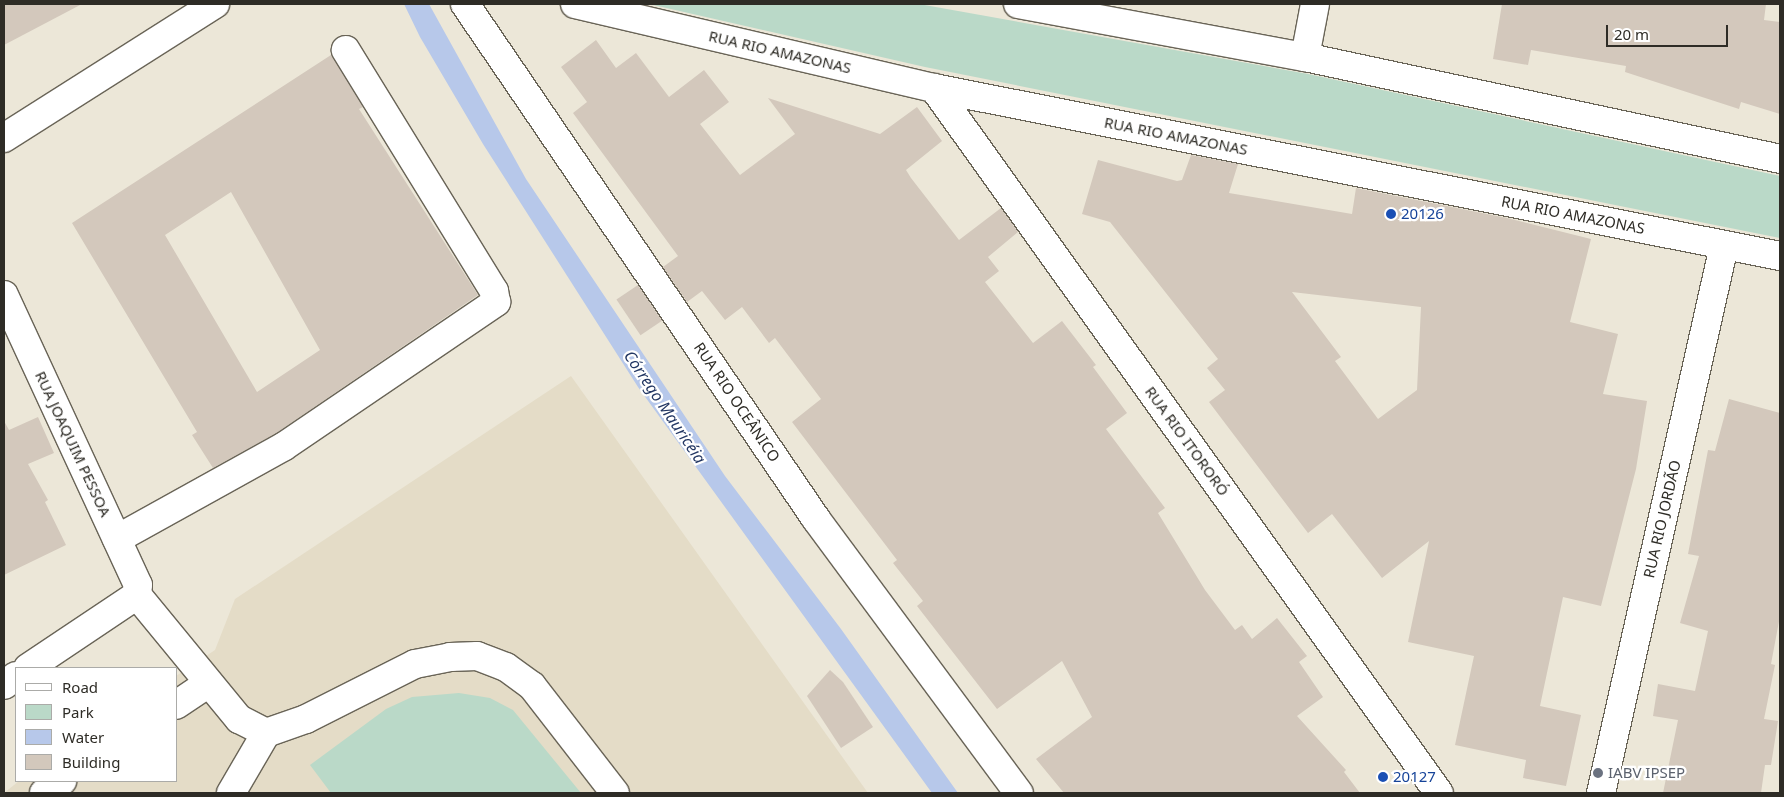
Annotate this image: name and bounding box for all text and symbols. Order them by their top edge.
scale bar [1609,15,1732,47]
text: 20 m [1614,24,1649,44]
street label: RUA RIO AMAZONAS [707,27,853,77]
street label: RUA RIO AMAZONAS [1103,113,1249,159]
street label: RUA RIO AMAZONAS [1500,192,1646,238]
place label: 20126 [1401,205,1444,223]
marker: 20126 [1385,208,1397,220]
street label: RUA RIO OCEÂNICO [690,339,784,465]
water label: Córrego Mauricéia [620,347,710,467]
street label: RUA JOAQUIM PESSOA [31,368,115,520]
street label: RUA RIO ITORORÓ [1141,383,1233,499]
street label: RUA RIO JORDÃO [1640,458,1684,580]
legend [15,667,178,782]
text: Road [62,677,98,697]
text: Park [62,702,94,722]
text: Water [62,727,104,747]
text: Building [62,752,120,772]
place label: IABV IPSEP [1608,764,1685,782]
marker: IABV IPSEP [1592,767,1604,779]
place label: 20127 [1393,768,1436,786]
marker: 20127 [1377,771,1389,783]

